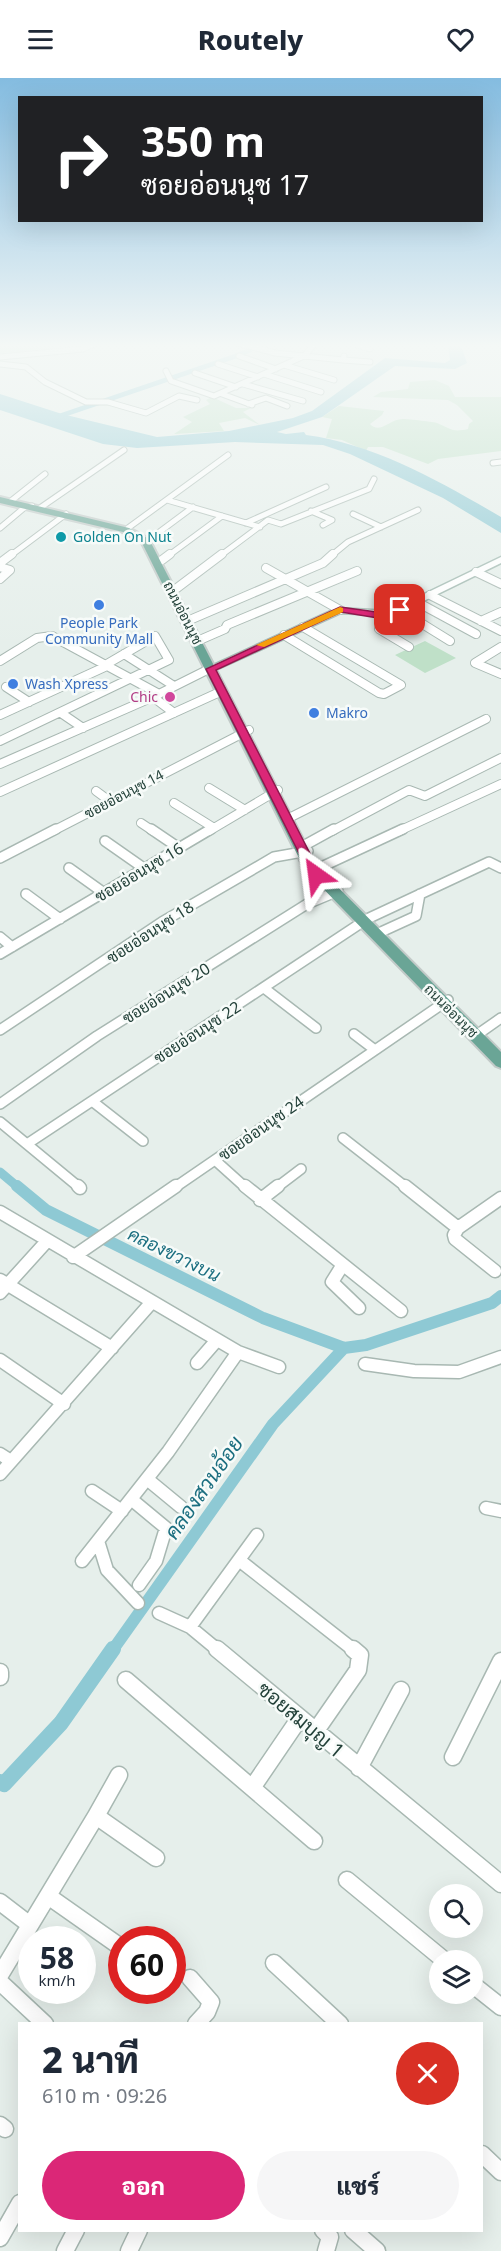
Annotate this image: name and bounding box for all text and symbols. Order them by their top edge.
text: Routely [198,21,303,58]
icon: menu [24,23,57,56]
icon: heart [444,23,477,56]
text: 350 m [141,112,265,169]
icon: right [42,120,120,198]
text: ซอยอ่อนนุช 17 [141,166,309,203]
place label: Golden On Nut [73,527,172,546]
marker: Golden On Nut [54,530,68,544]
street label: ถนนอ่อนนุช [158,578,208,648]
pin [374,584,425,635]
icon: arrive [383,593,416,626]
marker: People Park Community Mall [92,598,106,612]
place label: People Park Community Mall [45,613,153,648]
place label: Wash Xpress [25,674,109,693]
marker: Wash Xpress [6,677,20,691]
place label: Chic [130,687,158,706]
marker: Chic [163,690,177,704]
place label: Makro [326,703,368,722]
marker: Makro [307,706,321,720]
street label: ซอยอ่อนนุช 14 [81,765,167,823]
street label: ซอยอ่อนนุช 16 [91,837,188,908]
position arrow [284,843,348,907]
street label: ซอยอ่อนนุช 18 [102,896,198,969]
street label: ซอยอ่อนนุช 20 [118,957,215,1030]
street label: ถนนอ่อนนุช [420,980,482,1042]
street label: ซอยอ่อนนุช 22 [149,996,245,1069]
street label: ซอยอ่อนนุช 24 [214,1090,309,1166]
water label: คลองขวางบน [124,1221,225,1287]
water label: คลองสวนอ้อย [157,1430,249,1544]
street label: ซอยสมบุญ 1 [252,1675,350,1765]
map controls [429,1884,483,2004]
button: search [429,1884,483,1938]
speed limit sign: 60 [108,1926,186,2004]
text: 58 [40,1937,74,1978]
button: layers [429,1950,483,2004]
text: km/h [39,1970,75,1990]
text: 2 นาที [42,2035,139,2084]
button: close [396,2042,459,2105]
text: 610 m · 09:26 [42,2082,167,2109]
button: ออก [42,2151,245,2220]
button: แชร์ [257,2151,459,2220]

